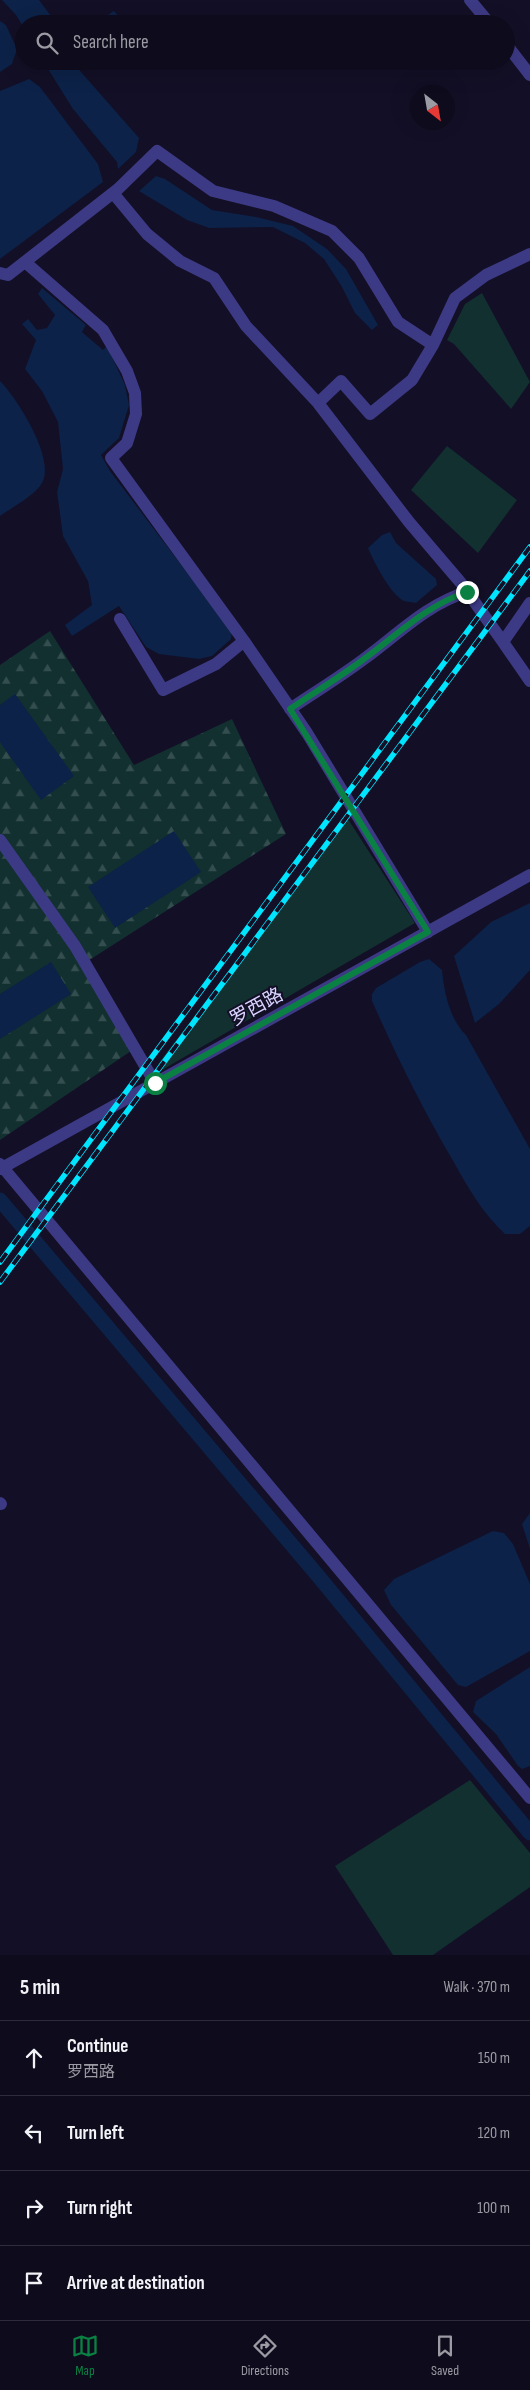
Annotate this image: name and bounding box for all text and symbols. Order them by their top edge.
search box [15,15,515,70]
icon: search [33,29,61,57]
text: Search here [73,31,149,54]
north arrow [410,85,455,130]
route end [456,581,479,604]
street label: 罗西路 [226,983,287,1031]
route start [144,1072,167,1095]
text: 5 min [20,1975,60,2000]
text: Walk · 370 m [443,1978,510,1997]
text: Continue [67,2035,128,2058]
icon: ahead [20,2044,48,2072]
text: 150 m [478,2049,510,2068]
text: 罗西路 [67,2063,115,2082]
icon: left [20,2119,48,2147]
text: Turn left [67,2122,124,2145]
text: 120 m [478,2124,510,2143]
icon: right [20,2194,48,2222]
text: Turn right [67,2197,132,2220]
text: 100 m [477,2199,510,2218]
icon: arrive [20,2269,48,2297]
text: Arrive at destination [67,2272,205,2295]
tab: Map [71,2332,99,2379]
tab: Directions [241,2332,289,2379]
tab: Saved [431,2332,459,2379]

